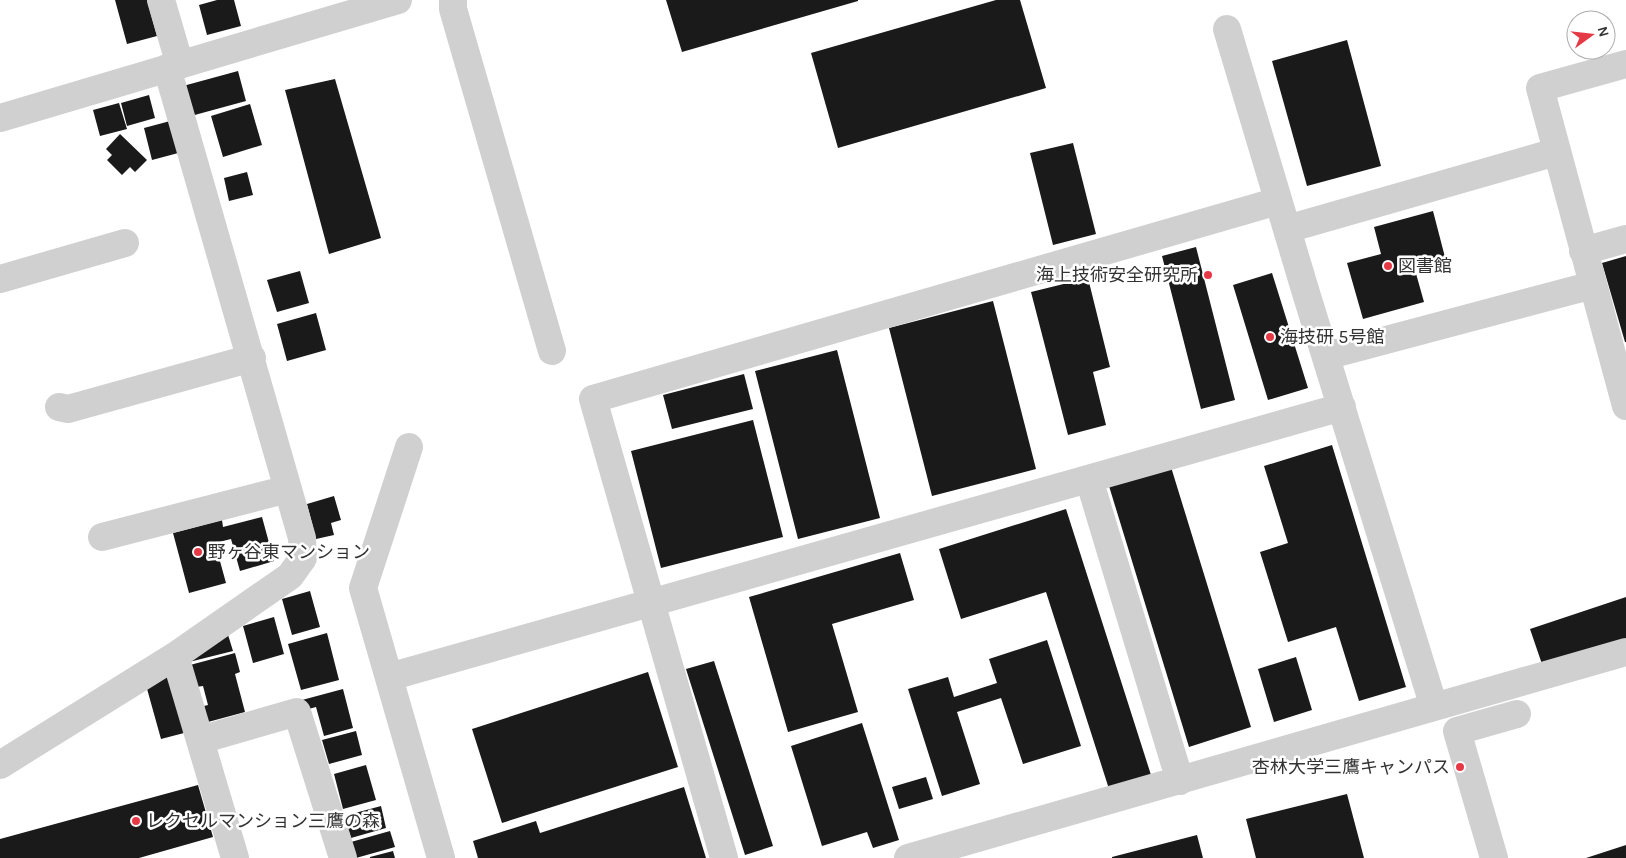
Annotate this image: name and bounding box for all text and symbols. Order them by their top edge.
north arrow [1566,10,1616,60]
text: N [1594,25,1613,39]
place label: 図書館 [1398,255,1452,277]
marker: 図書館 [1382,260,1394,272]
place label: 海上技術安全研究所 [1036,264,1198,286]
marker: 海上技術安全研究所 [1202,269,1214,281]
place label: 海技研 5号館 [1280,326,1384,348]
marker: 海技研 5号館 [1264,331,1276,343]
place label: 野ヶ谷東マンション [208,541,370,563]
marker: 野ヶ谷東マンション [192,546,204,558]
place label: 杏林大学三鷹キャンパス [1252,756,1450,778]
marker: 杏林大学三鷹キャンパス [1454,761,1466,773]
place label: レクセルマンション三鷹の森 [146,810,380,832]
marker: レクセルマンション三鷹の森 [130,815,142,827]

